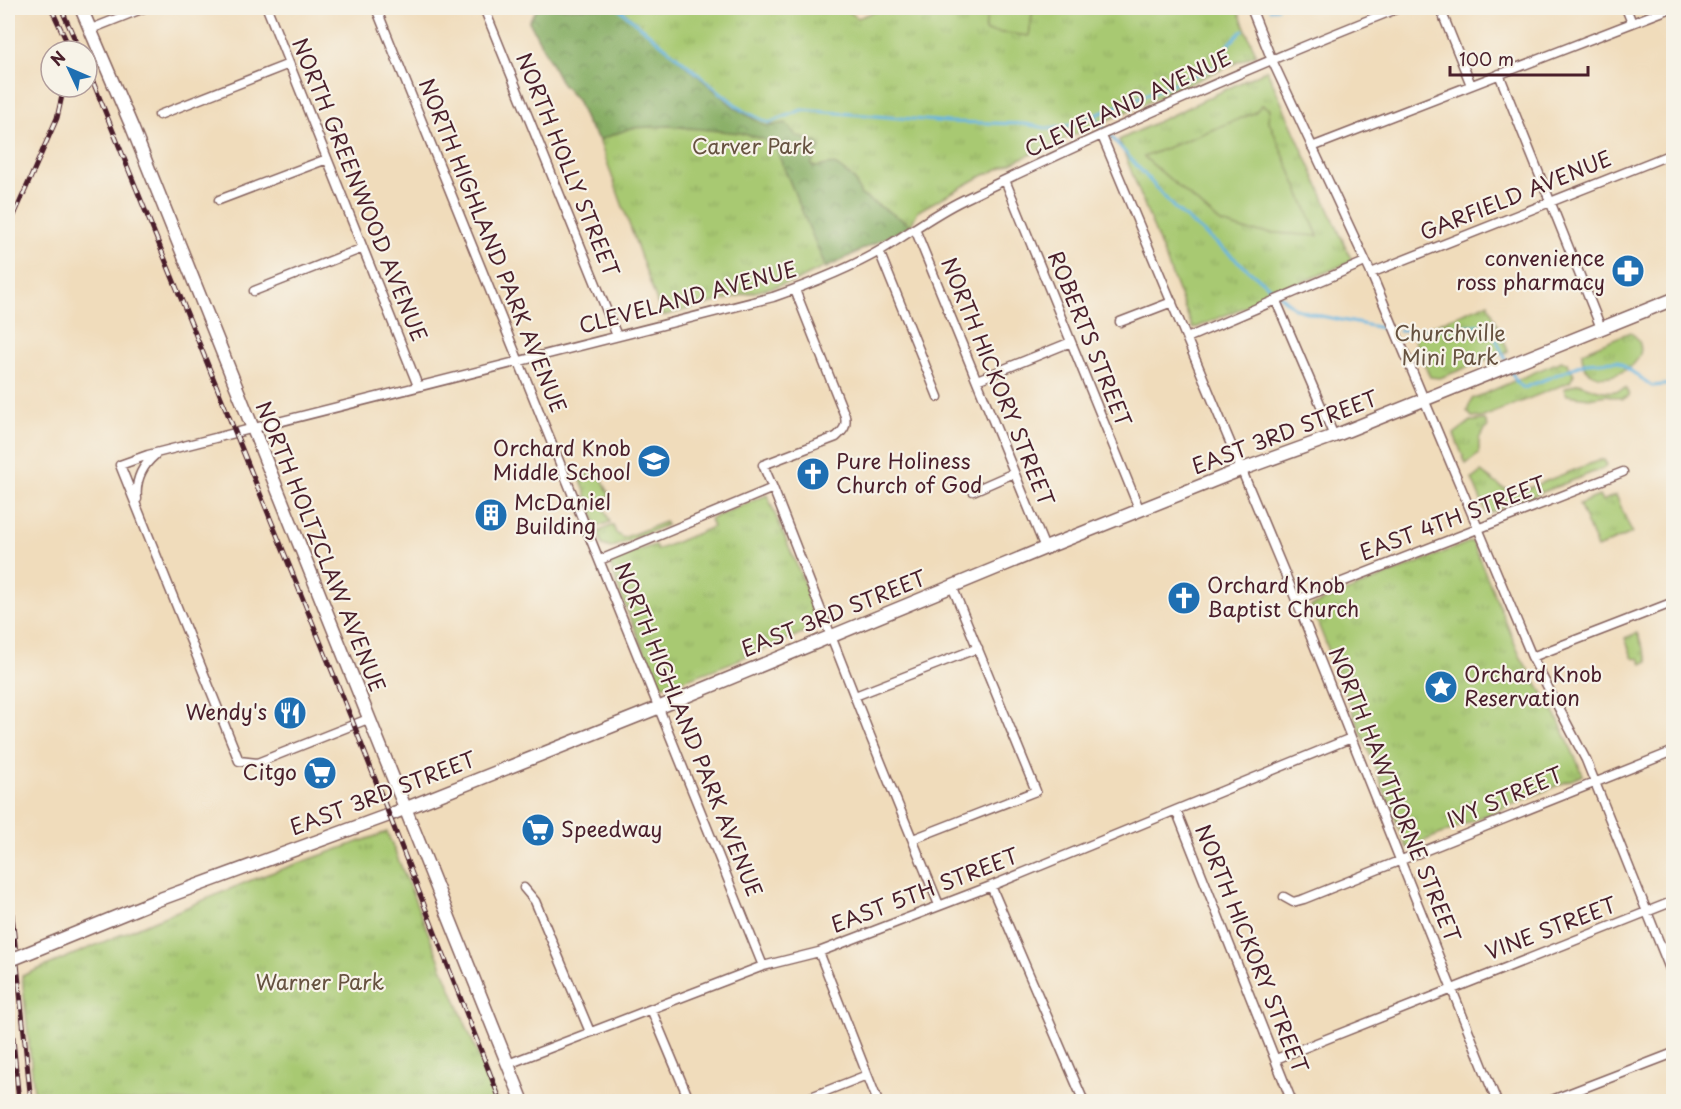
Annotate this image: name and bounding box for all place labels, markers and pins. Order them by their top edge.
place label: convenience ross pharmacy [1456,241,1605,297]
pharmacy icon: convenience ross pharmacy [1610,253,1646,289]
place label: Orchard Knob Middle School [493,431,631,487]
school or university icon: Orchard Knob Middle School [636,443,672,479]
place label: Pure Holiness Church of God [836,444,982,500]
church icon: Pure Holiness Church of God [795,456,831,492]
place label: McDaniel Building [514,485,611,541]
building icon: McDaniel Building [473,497,509,533]
place label: Orchard Knob Baptist Church [1207,568,1359,624]
church icon: Orchard Knob Baptist Church [1166,580,1202,616]
place label: Orchard Knob Reservation [1464,657,1602,713]
place icon: Orchard Knob Reservation [1423,669,1459,705]
place label: Wendy's [185,695,267,727]
restaurant icon: Wendy's [272,695,308,731]
place label: Citgo [243,755,297,787]
supermarket icon: Citgo [302,755,338,791]
supermarket icon: Speedway [520,812,556,848]
place label: Speedway [561,812,662,844]

